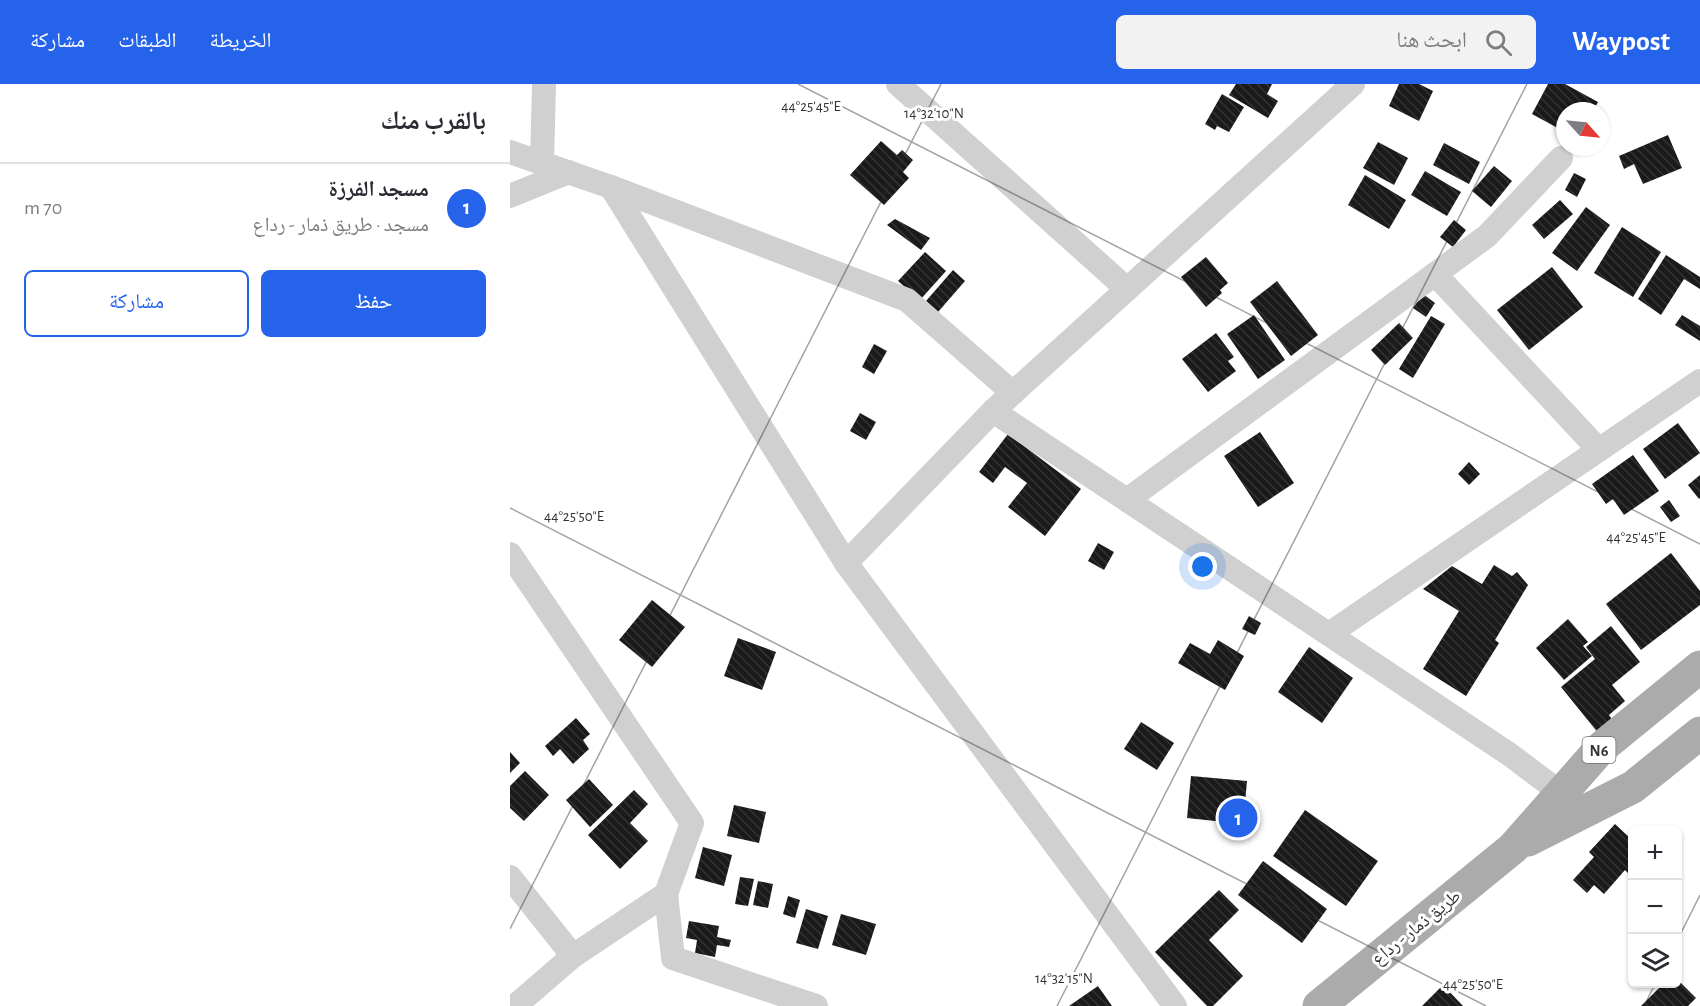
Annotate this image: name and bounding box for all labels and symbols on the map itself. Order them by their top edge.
text: 44°25'45"E [781,99,841,114]
north arrow [1556,102,1610,156]
text: 14°32'10"N [904,106,964,121]
text: 44°25'50"E [544,509,604,524]
text: 44°25'45"E [1606,530,1666,545]
your location [1188,552,1217,581]
road number: N6 [1582,737,1616,763]
pin: 1 [1218,796,1258,840]
street label: طريق ذمار - رداع [1369,887,1465,970]
text: 14°32'15"N [1035,971,1093,986]
text: 44°25'50"E [1443,977,1503,992]

